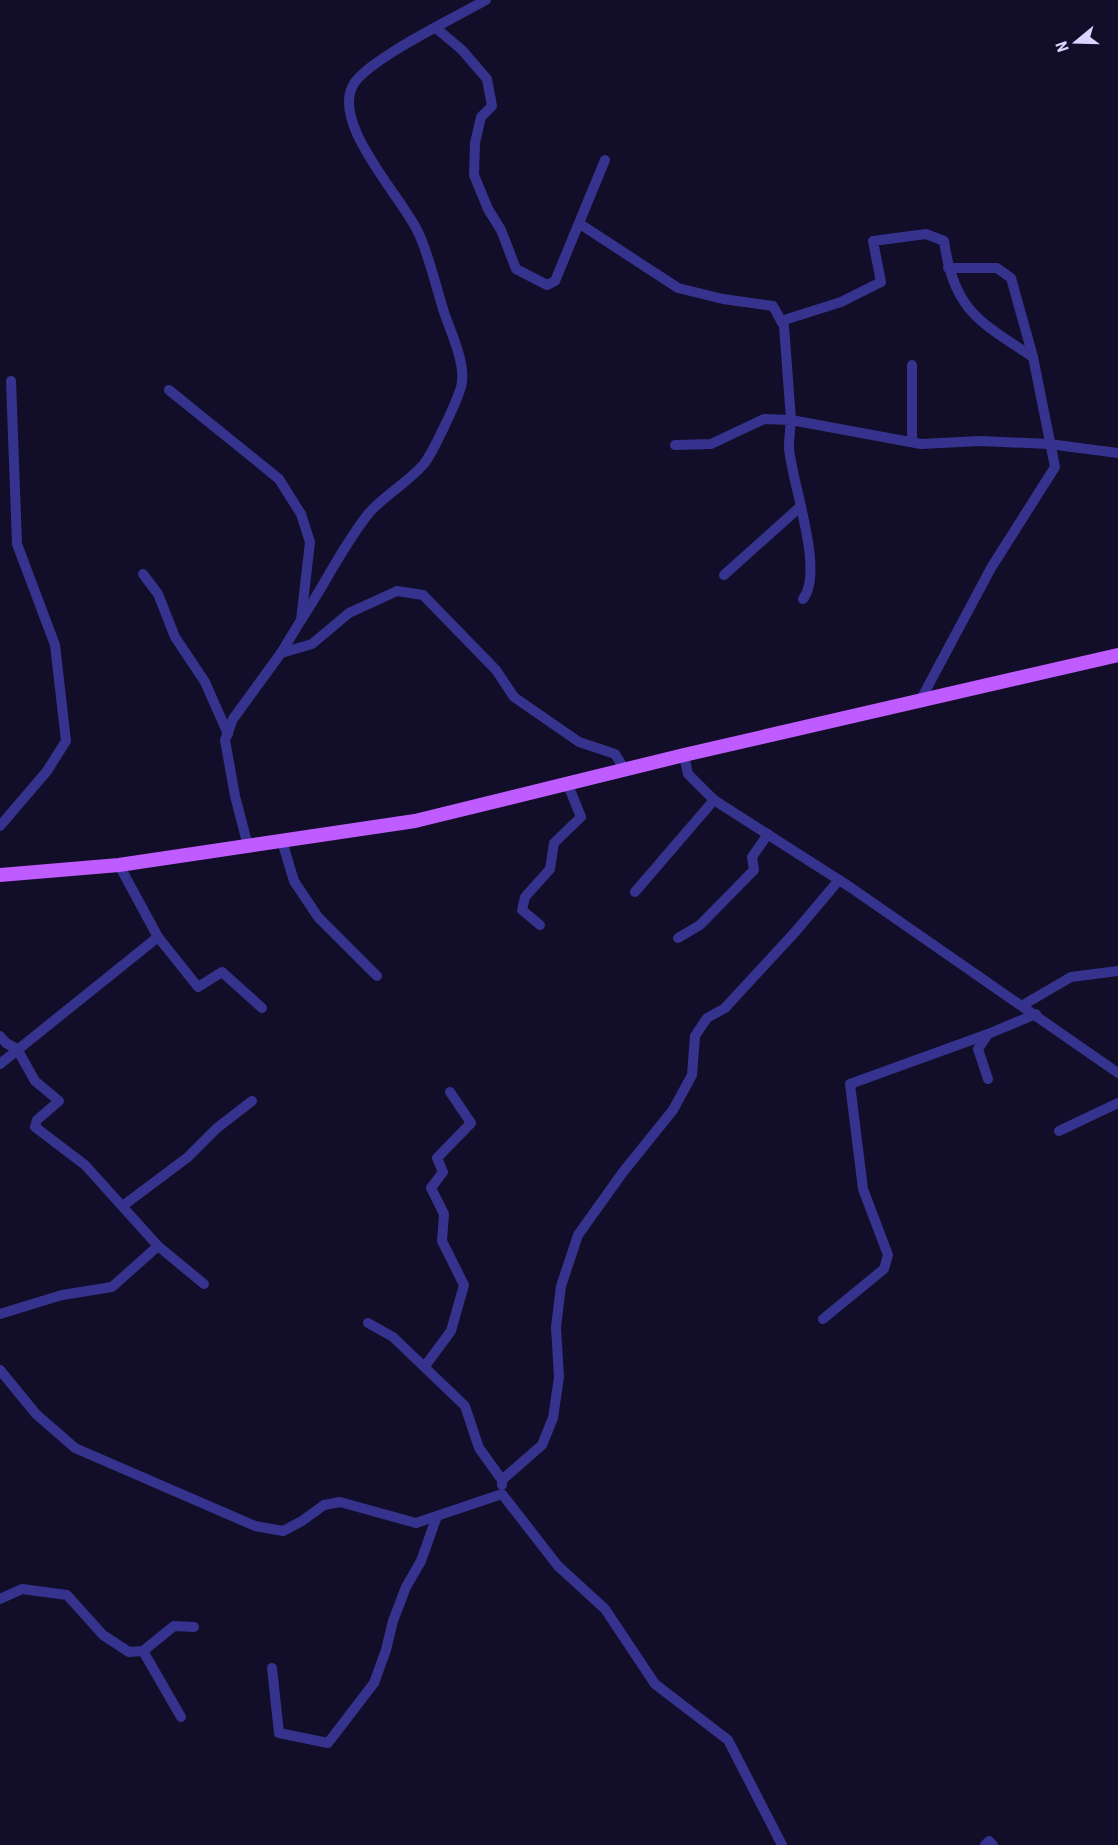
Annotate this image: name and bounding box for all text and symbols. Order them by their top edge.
north arrow [1046,12,1106,72]
text: N [1052,39,1073,54]

